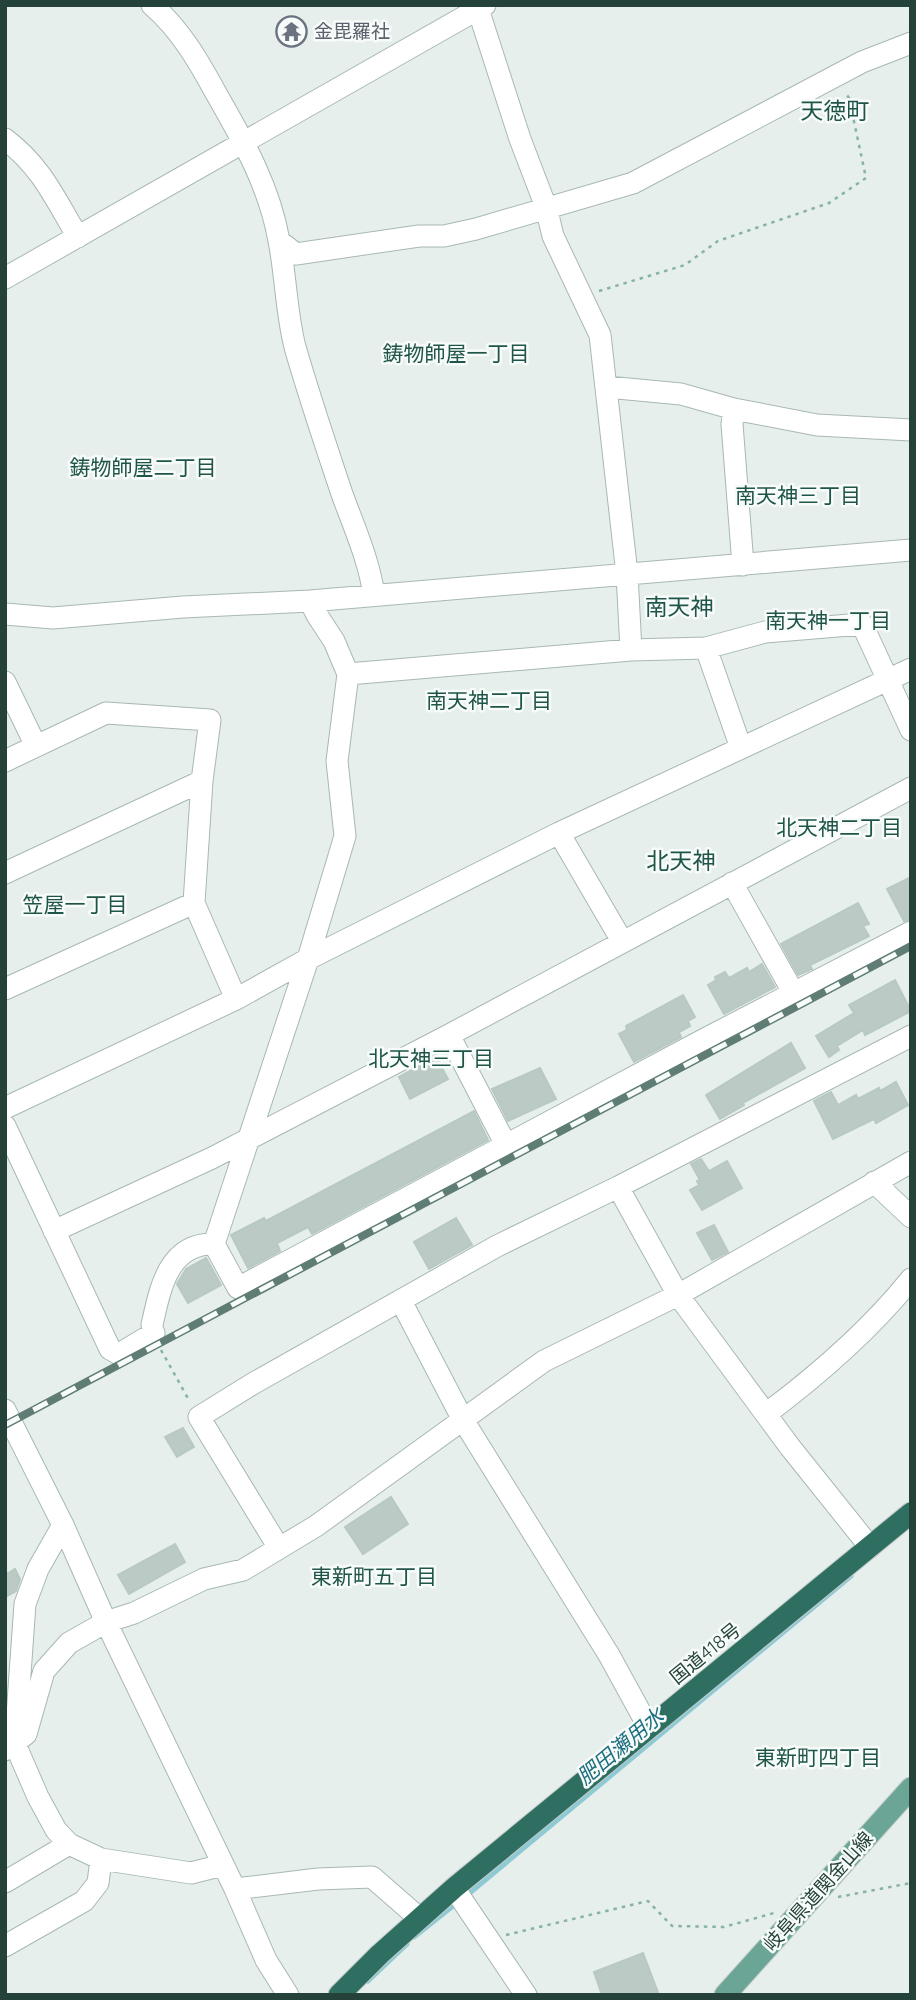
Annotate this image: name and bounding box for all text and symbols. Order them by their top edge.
temple icon: 金毘羅社 [274,14,308,48]
place label: 金毘羅社 [314,19,390,43]
district label: 天徳町 [801,96,870,125]
district label: 鋳物師屋一丁目 [383,340,530,366]
district label: 鋳物師屋二丁目 [70,454,217,480]
district label: 南天神三丁目 [735,482,861,508]
district label: 南天神 [645,592,714,621]
district label: 南天神一丁目 [765,607,891,633]
district label: 南天神二丁目 [426,687,552,713]
district label: 北天神二丁目 [776,814,902,840]
district label: 北天神 [647,846,716,875]
district label: 笠屋一丁目 [23,891,128,917]
district label: 北天神三丁目 [368,1045,494,1071]
district label: 東新町五丁目 [311,1563,437,1589]
street label: 国道418号 [665,1617,745,1689]
water label: 肥田瀬用水 [571,1701,670,1790]
district label: 東新町四丁目 [755,1744,881,1770]
street label: 岐阜県道関金山線 [758,1826,878,1956]

